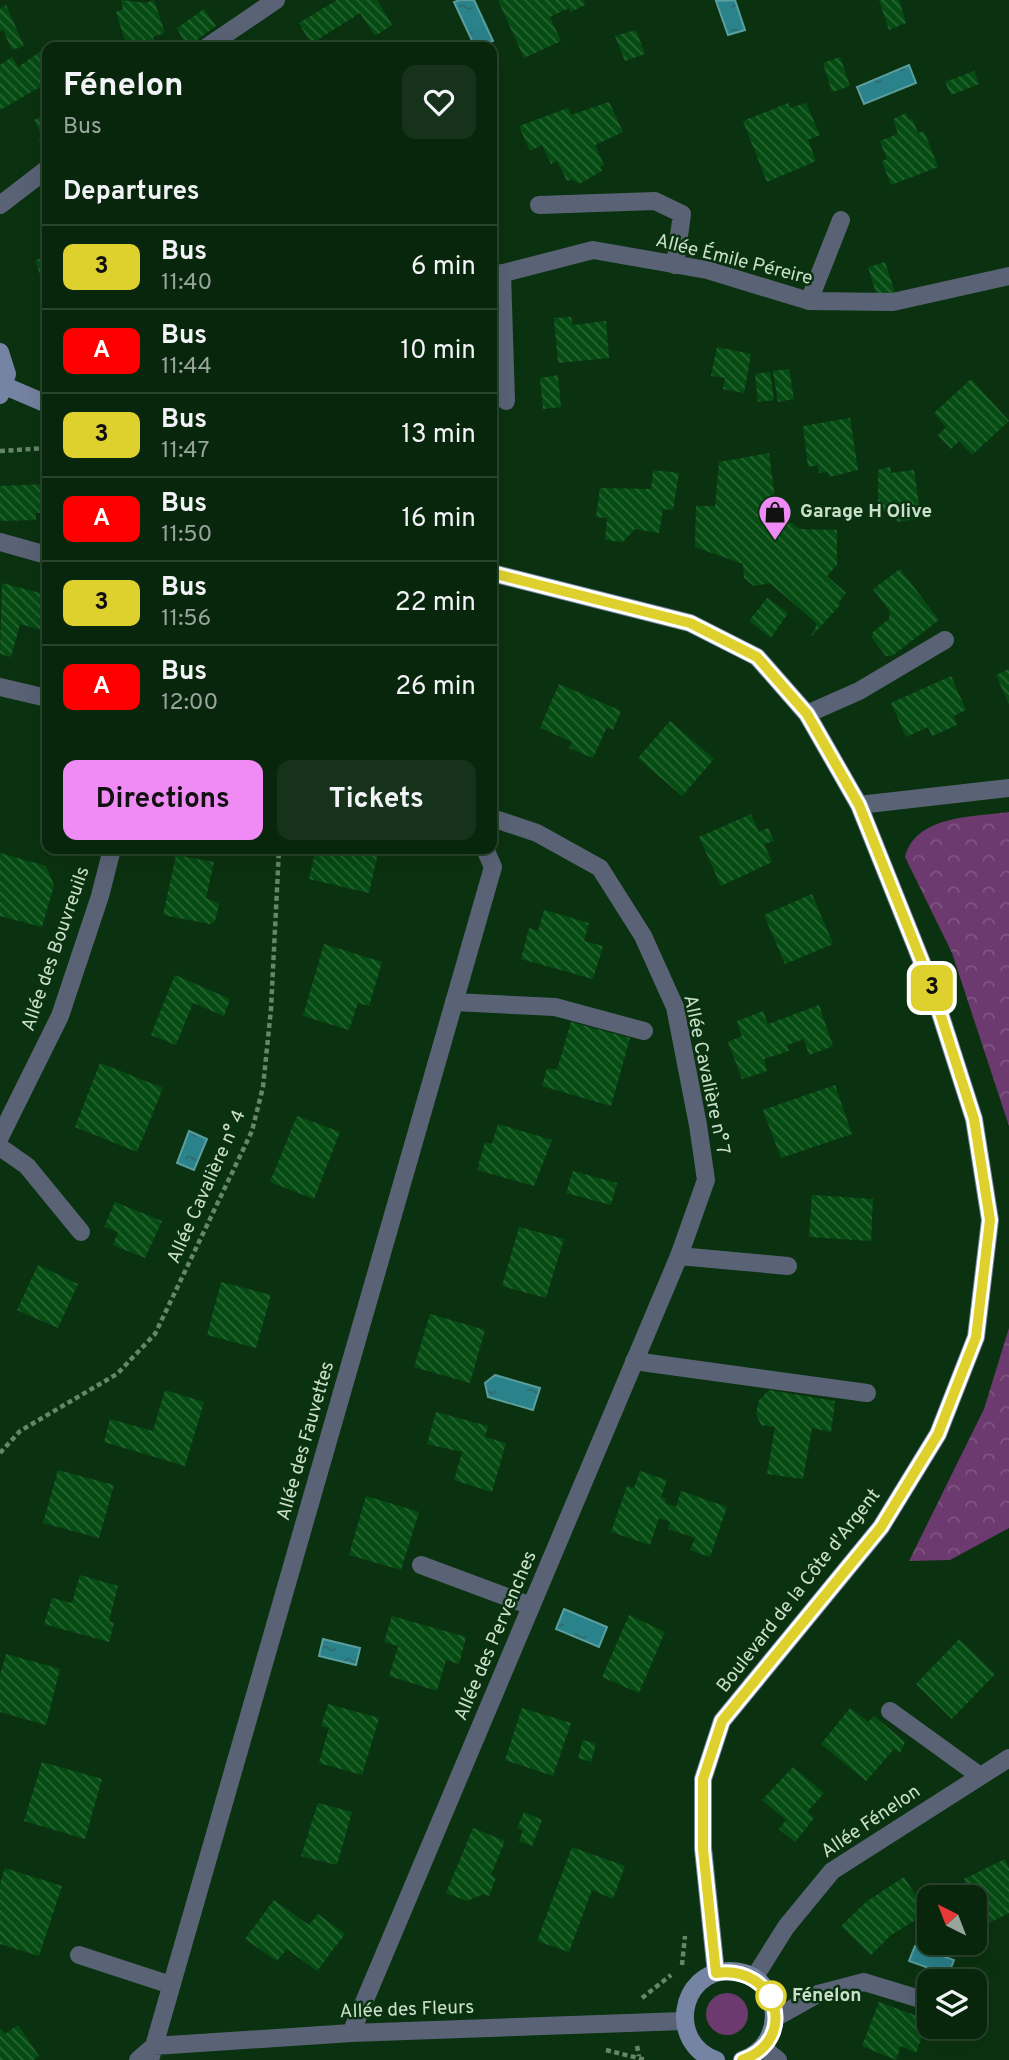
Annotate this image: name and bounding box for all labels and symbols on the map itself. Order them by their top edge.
street label: Allée Émile Péreire [653,228,815,291]
shop icon: Garage H Olive [756,493,794,542]
place label: Garage H Olive [800,500,932,524]
street label: Allée des Bouvreuils [17,864,95,1034]
line badge: 3 [909,965,955,1011]
street label: Allée Cavalière n° 7 [677,993,735,1157]
street label: Allée Cavalière n° 4 [162,1106,252,1268]
street label: Allée des Fauvettes [272,1359,340,1523]
street label: Boulevard de la Côte d'Argent [712,1484,886,1698]
street label: Allée des Pervenches [449,1547,543,1725]
street label: Allée Fénelon [817,1780,925,1864]
north arrow [917,1885,987,1955]
marker: Fénelon [756,1981,786,2011]
place label: Fénelon [792,1984,861,2008]
street label: Allée des Fleurs [339,1996,475,2024]

